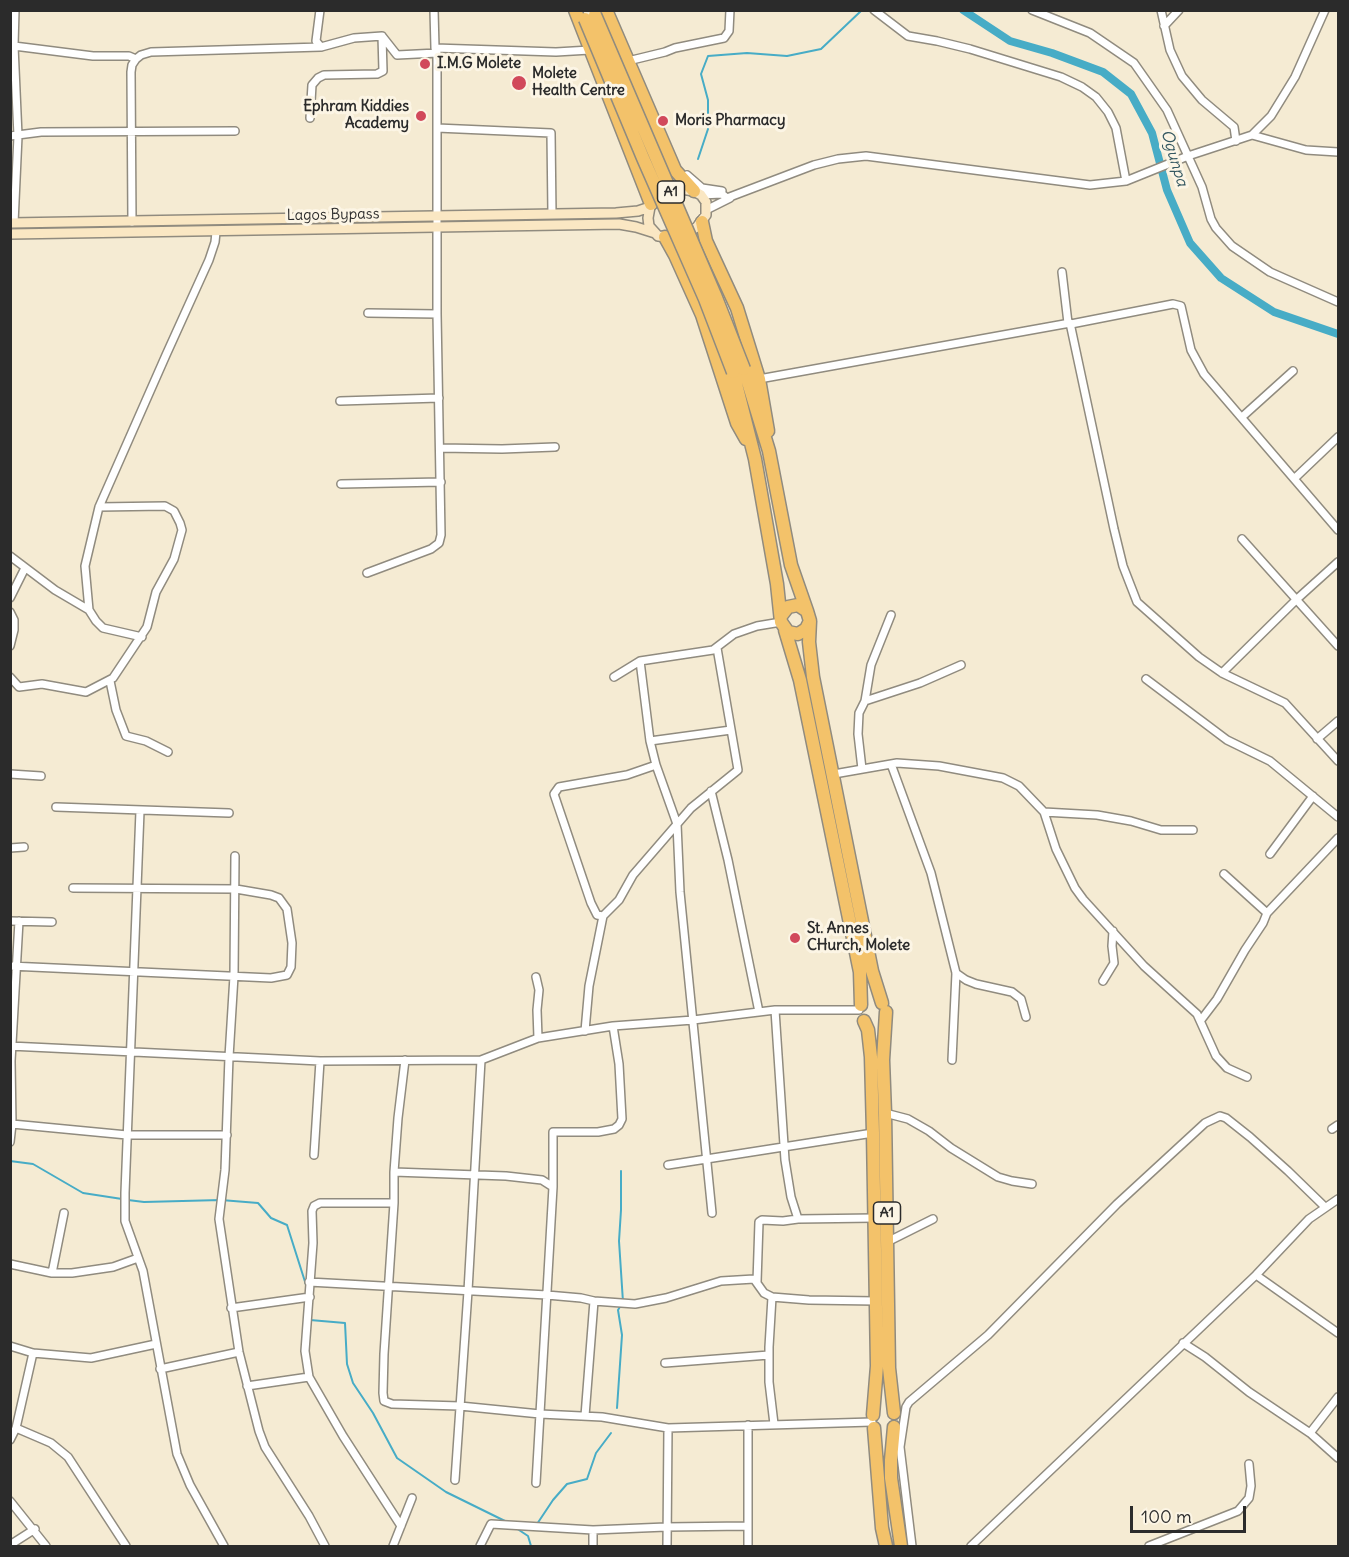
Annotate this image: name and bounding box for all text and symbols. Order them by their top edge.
place label: I.M.G Molete [437,55,521,73]
marker: I.M.G Molete [418,57,432,71]
place label: Molete Health Centre [532,65,625,100]
marker: Molete Health Centre [510,74,528,92]
place label: Ephram Kiddies Academy [303,98,409,133]
marker: Ephram Kiddies Academy [414,109,428,123]
place label: Moris Pharmacy [675,112,786,130]
marker: Moris Pharmacy [656,114,670,128]
water label: Ogunpa [1156,127,1192,189]
road number: A1 [658,181,684,203]
street label: Lagos Bypass [286,205,380,225]
place label: St. Annes CHurch, Molete [807,920,910,955]
marker: St. Annes CHurch, Molete [788,931,802,945]
road number: A1 [874,1202,900,1224]
scale bar [1133,1494,1248,1532]
text: 100 m [1141,1505,1192,1528]

